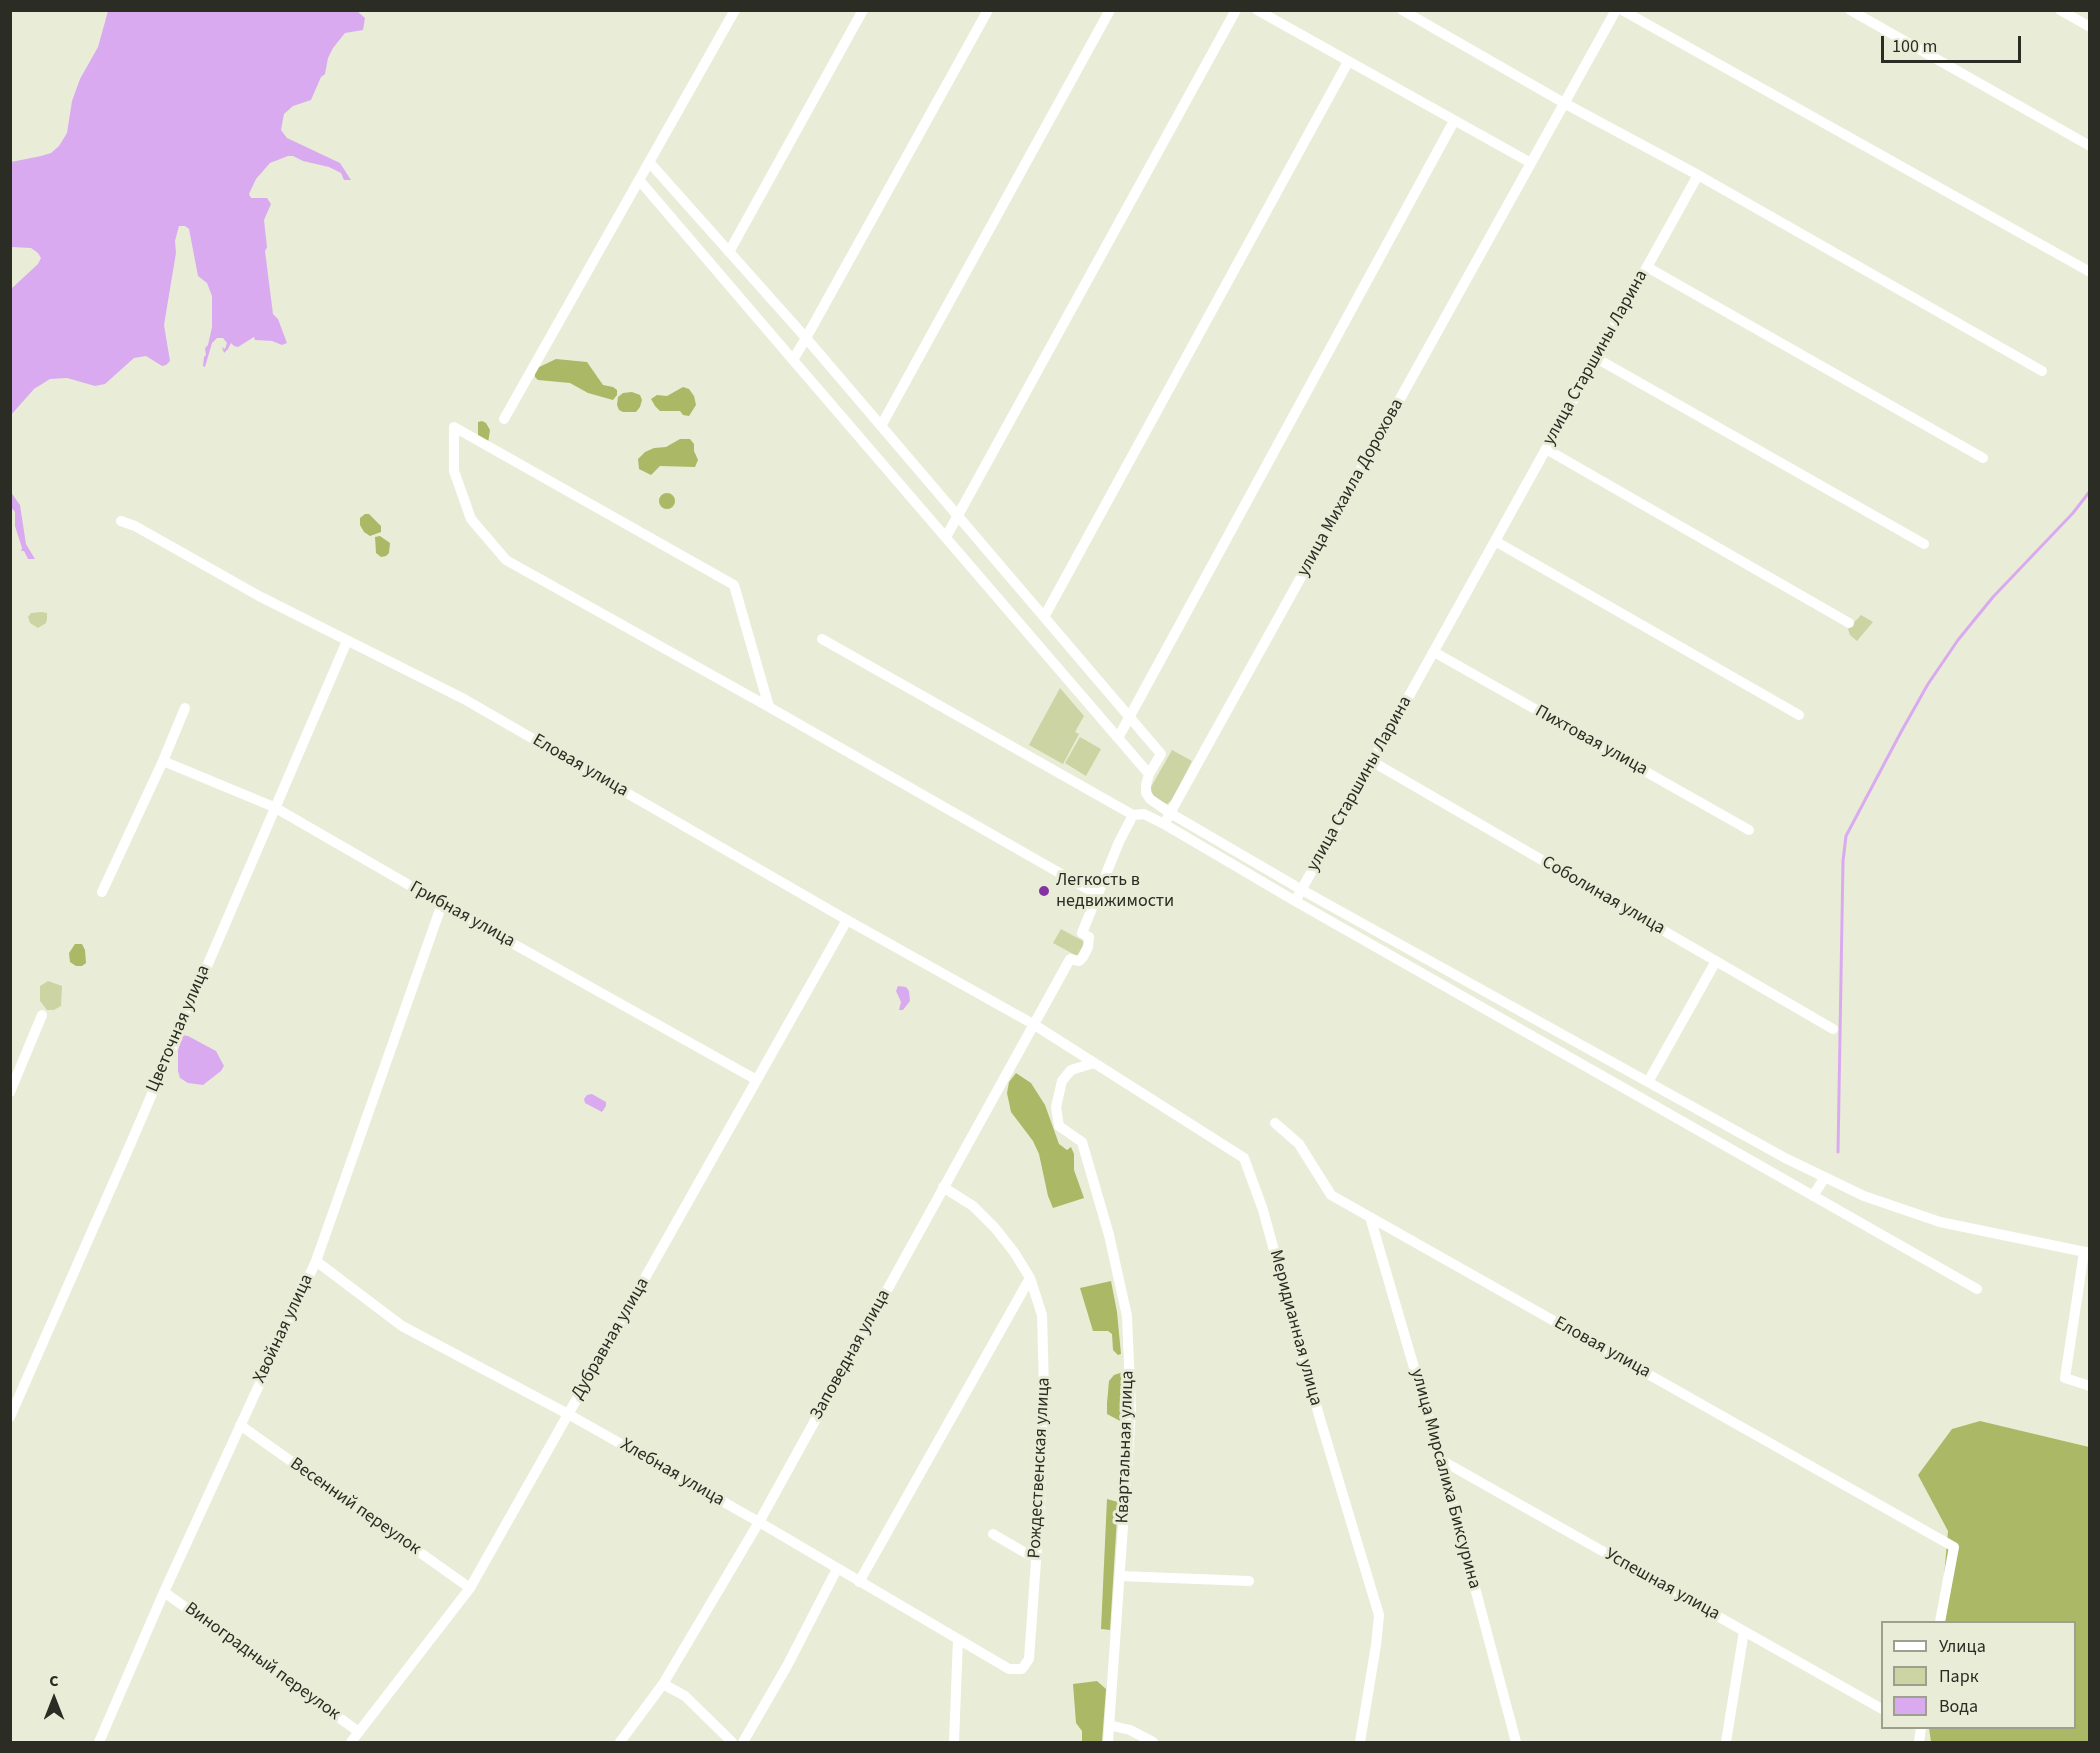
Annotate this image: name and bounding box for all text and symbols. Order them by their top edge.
scale bar [1884,24,2024,62]
text: 100 m [1892,34,1937,59]
street label: улица Старшины Ларина [1539,267,1653,449]
street label: улица Михаила Дорохова [1293,395,1409,581]
street label: улица Старшины Ларина [1303,693,1417,875]
street label: Пихтовая улица [1531,701,1651,781]
street label: Еловая улица [528,730,632,802]
street label: Соболиная улица [1538,852,1668,940]
place label: Легкость в недвижимости [1056,870,1174,912]
street label: Грибная улица [406,877,518,953]
marker: Легкость в недвижимости [1037,884,1051,898]
street label: Цветочная улица [143,962,215,1096]
street label: Меридианная улица [1264,1248,1326,1408]
street label: Хвойная улица [249,1271,319,1387]
street label: Дубравная улица [567,1274,655,1404]
street label: Заповедная улица [806,1286,896,1424]
street label: Еловая улица [1550,1313,1654,1383]
street label: улица Мирсалиха Биксурина [1405,1367,1485,1591]
street label: Квартальная улица [1113,1370,1139,1524]
street label: Рождественская улица [1024,1377,1056,1559]
street label: Хлебная улица [616,1434,728,1512]
street label: Весенний переулок [285,1454,425,1560]
street label: Успешная улица [1601,1544,1723,1626]
street label: Виноградный переулок [180,1598,344,1726]
legend [1881,1621,2076,1729]
text: Улица [1939,1634,1986,1659]
text: Парк [1939,1664,1979,1689]
north arrow [24,1669,84,1729]
text: С [49,1670,59,1692]
text: Вода [1939,1694,1978,1719]

